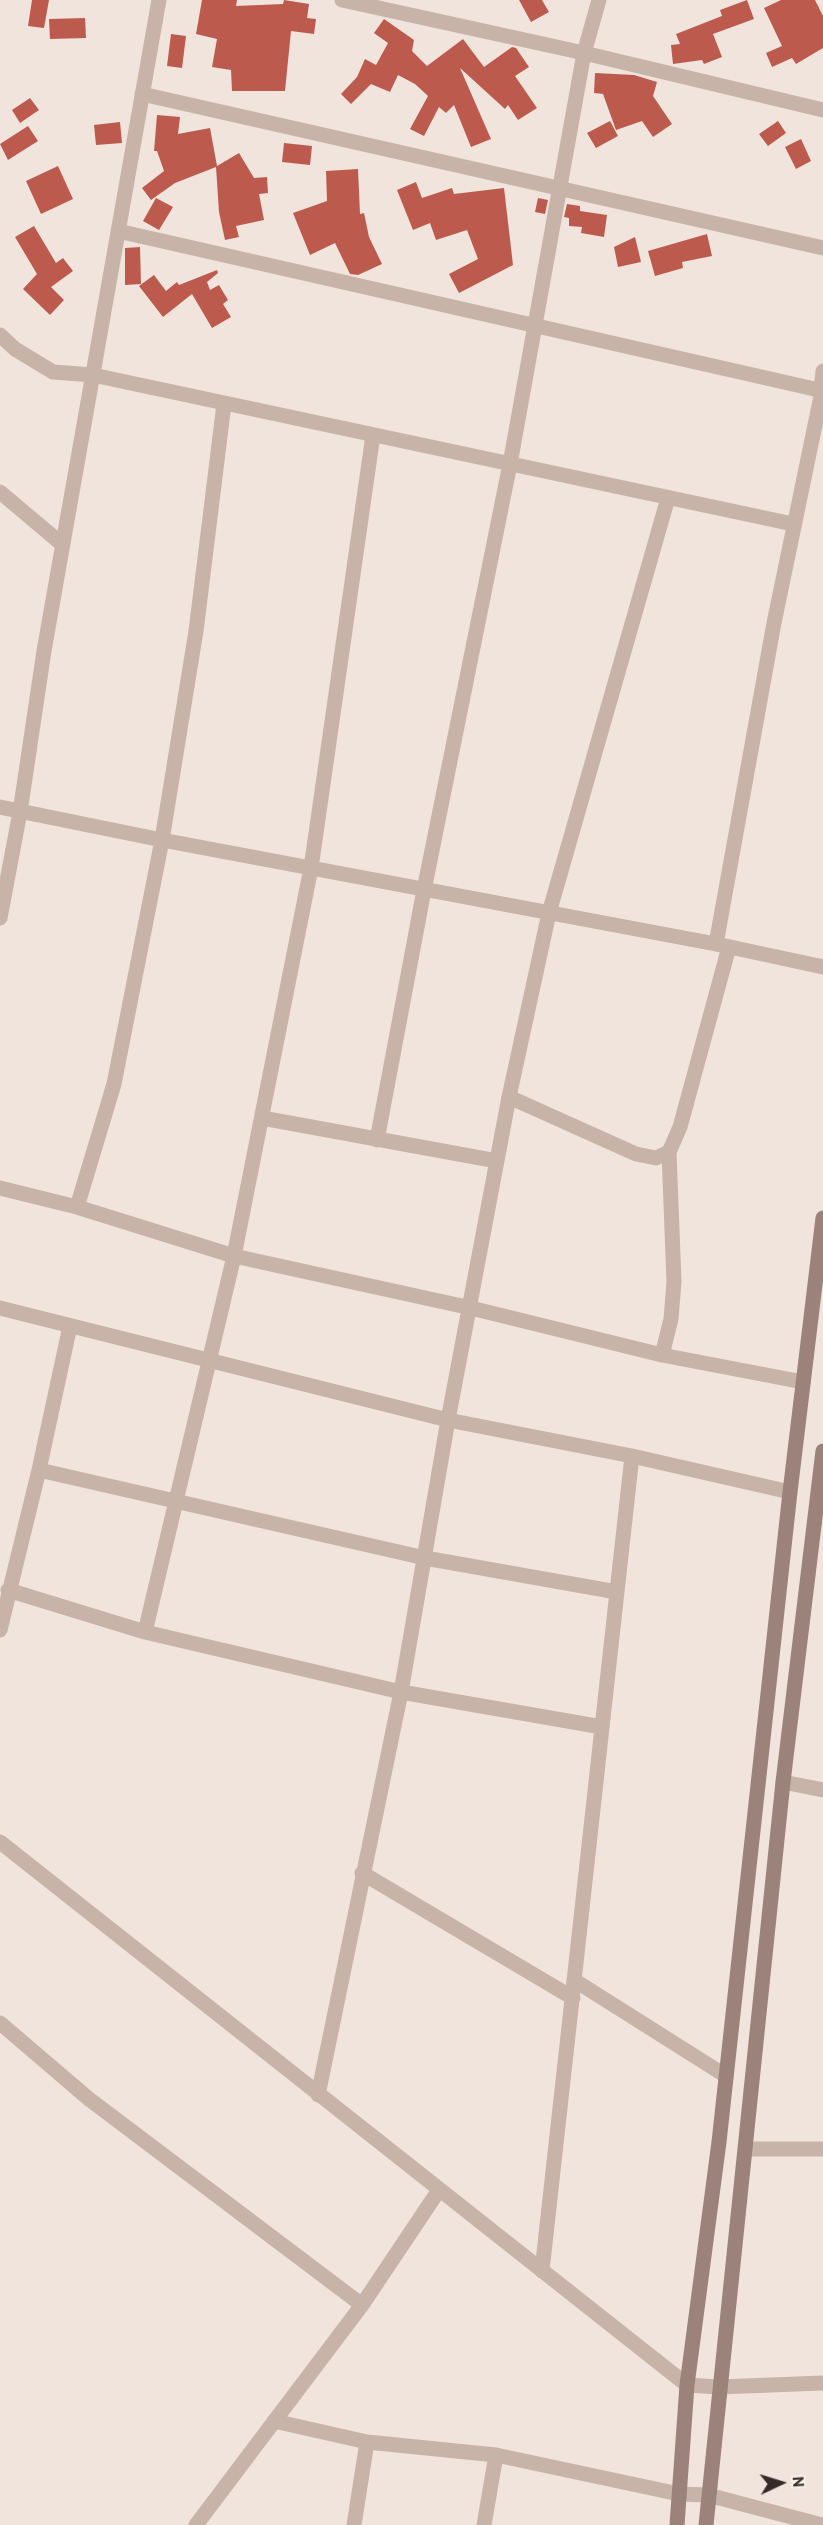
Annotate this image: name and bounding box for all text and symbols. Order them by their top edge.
north arrow [751,2453,811,2513]
text: N [789,2476,809,2488]

